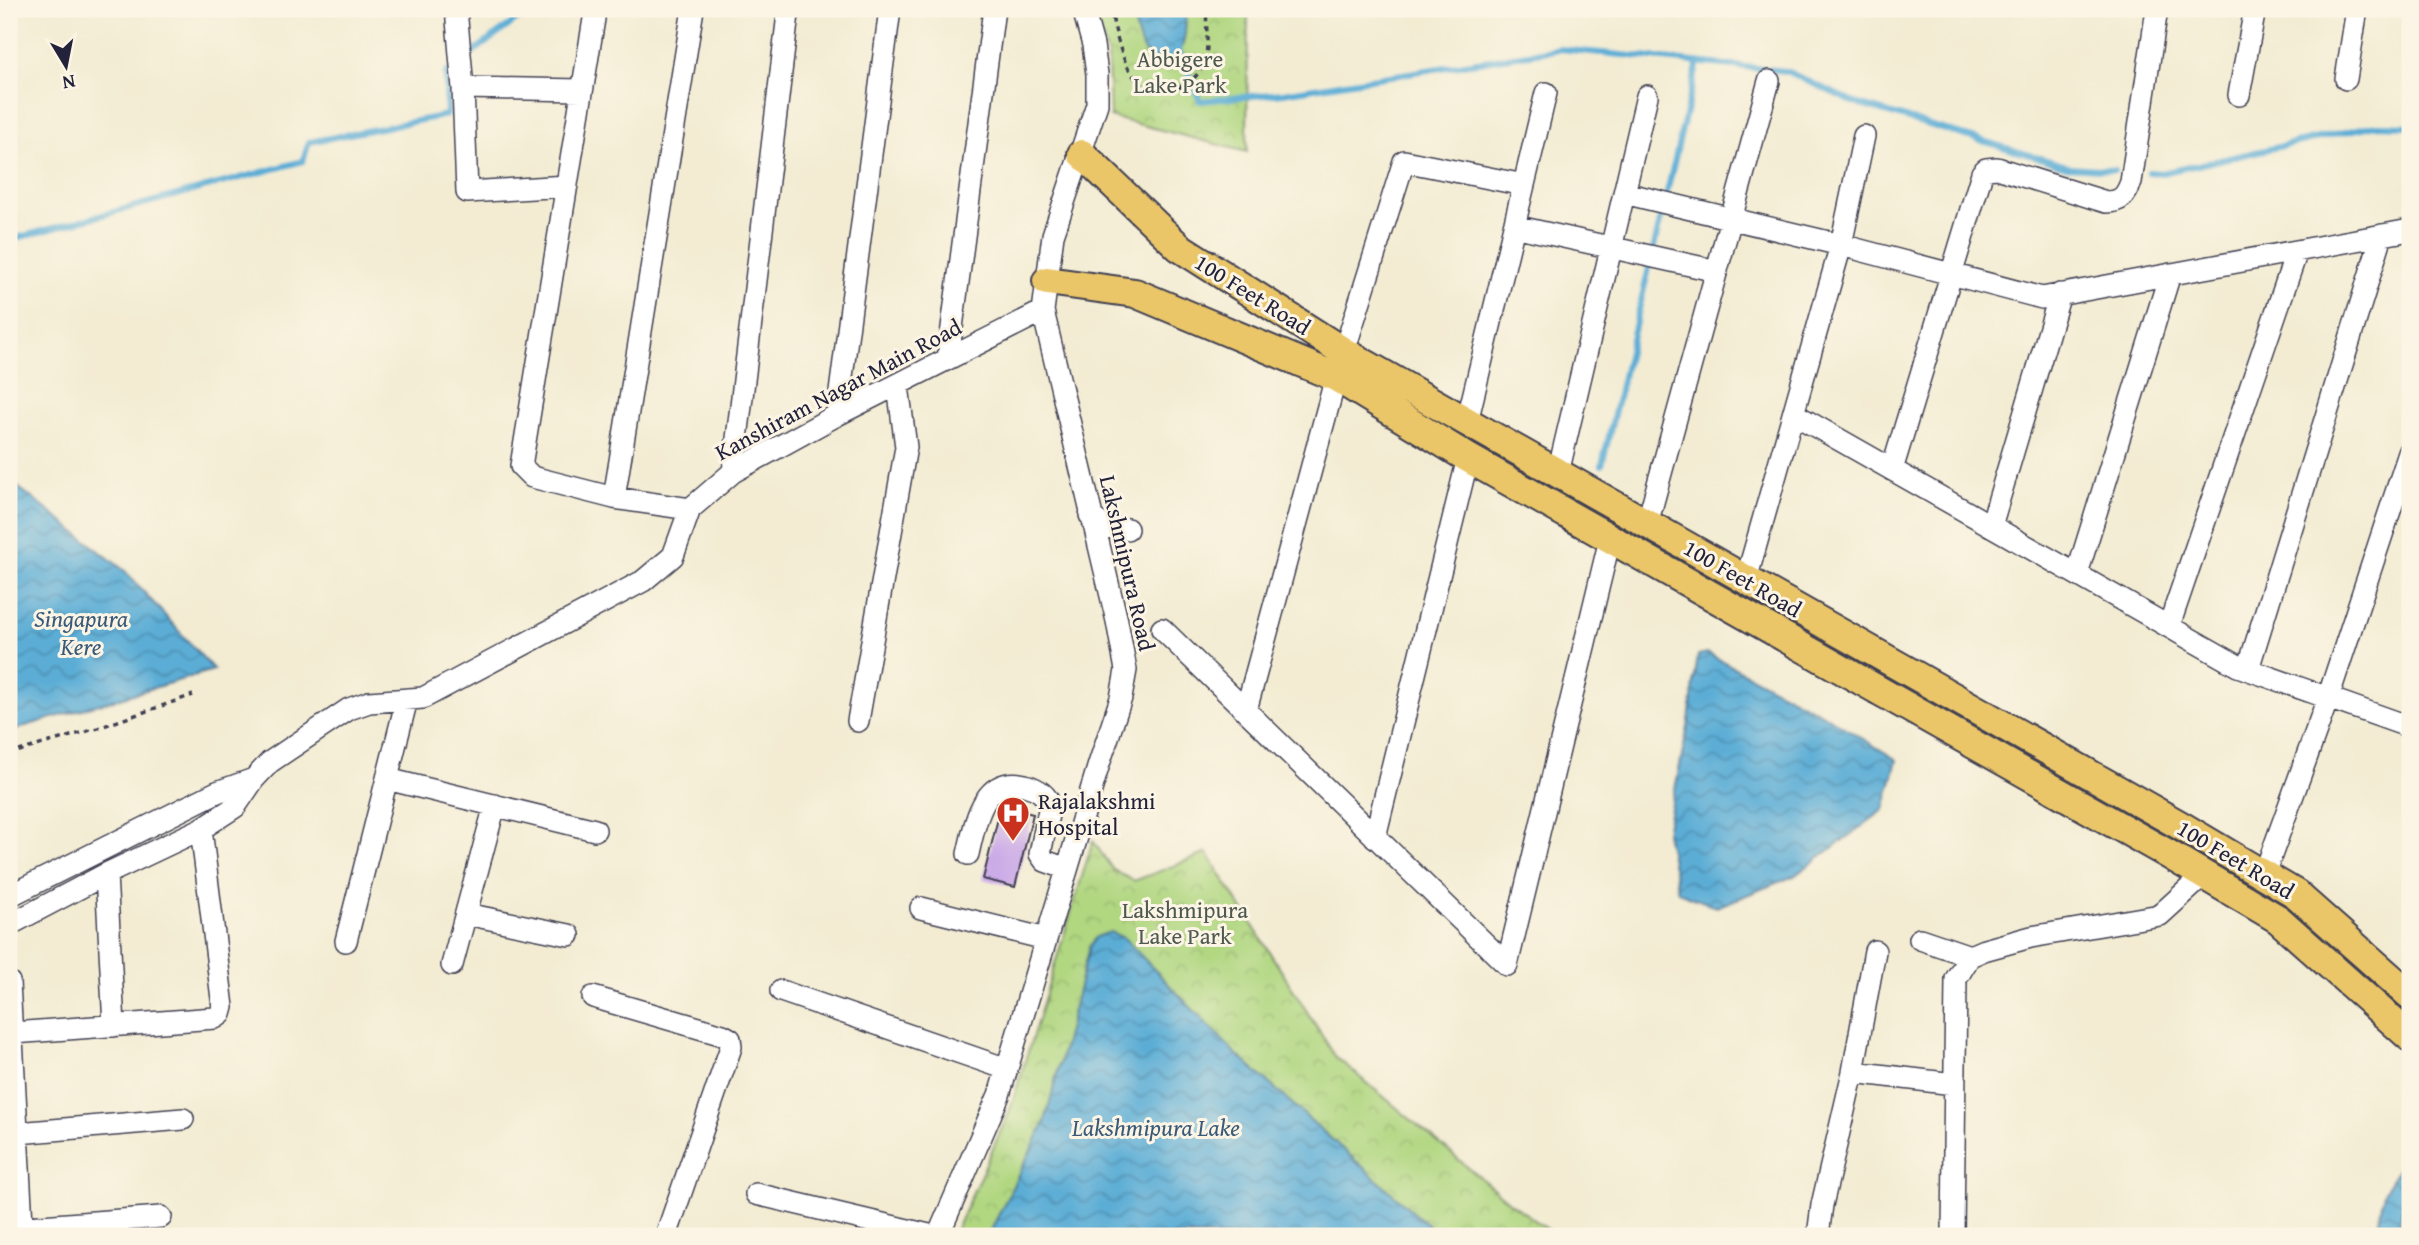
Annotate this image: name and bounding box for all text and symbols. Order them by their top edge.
north arrow [32,32,102,102]
park label: Abbigere Lake Park [1133,42,1227,101]
text: N [60,68,78,98]
street label: 100 Feet Road [1188,245,1318,343]
street label: Kanshiram Nagar Main Road [709,310,968,468]
street label: Lakshmipura Road [1092,472,1164,655]
street label: 100 Feet Road [1678,531,1809,626]
water label: Singapura Kere [34,601,128,664]
place label: Rajalakshmi Hospital [1038,784,1155,843]
hospital icon: Rajalakshmi Hospital [994,794,1032,843]
street label: 100 Feet Road [2171,811,2301,907]
park label: Lakshmipura Lake Park [1122,893,1248,952]
water label: Lakshmipura Lake [1071,1110,1240,1145]

